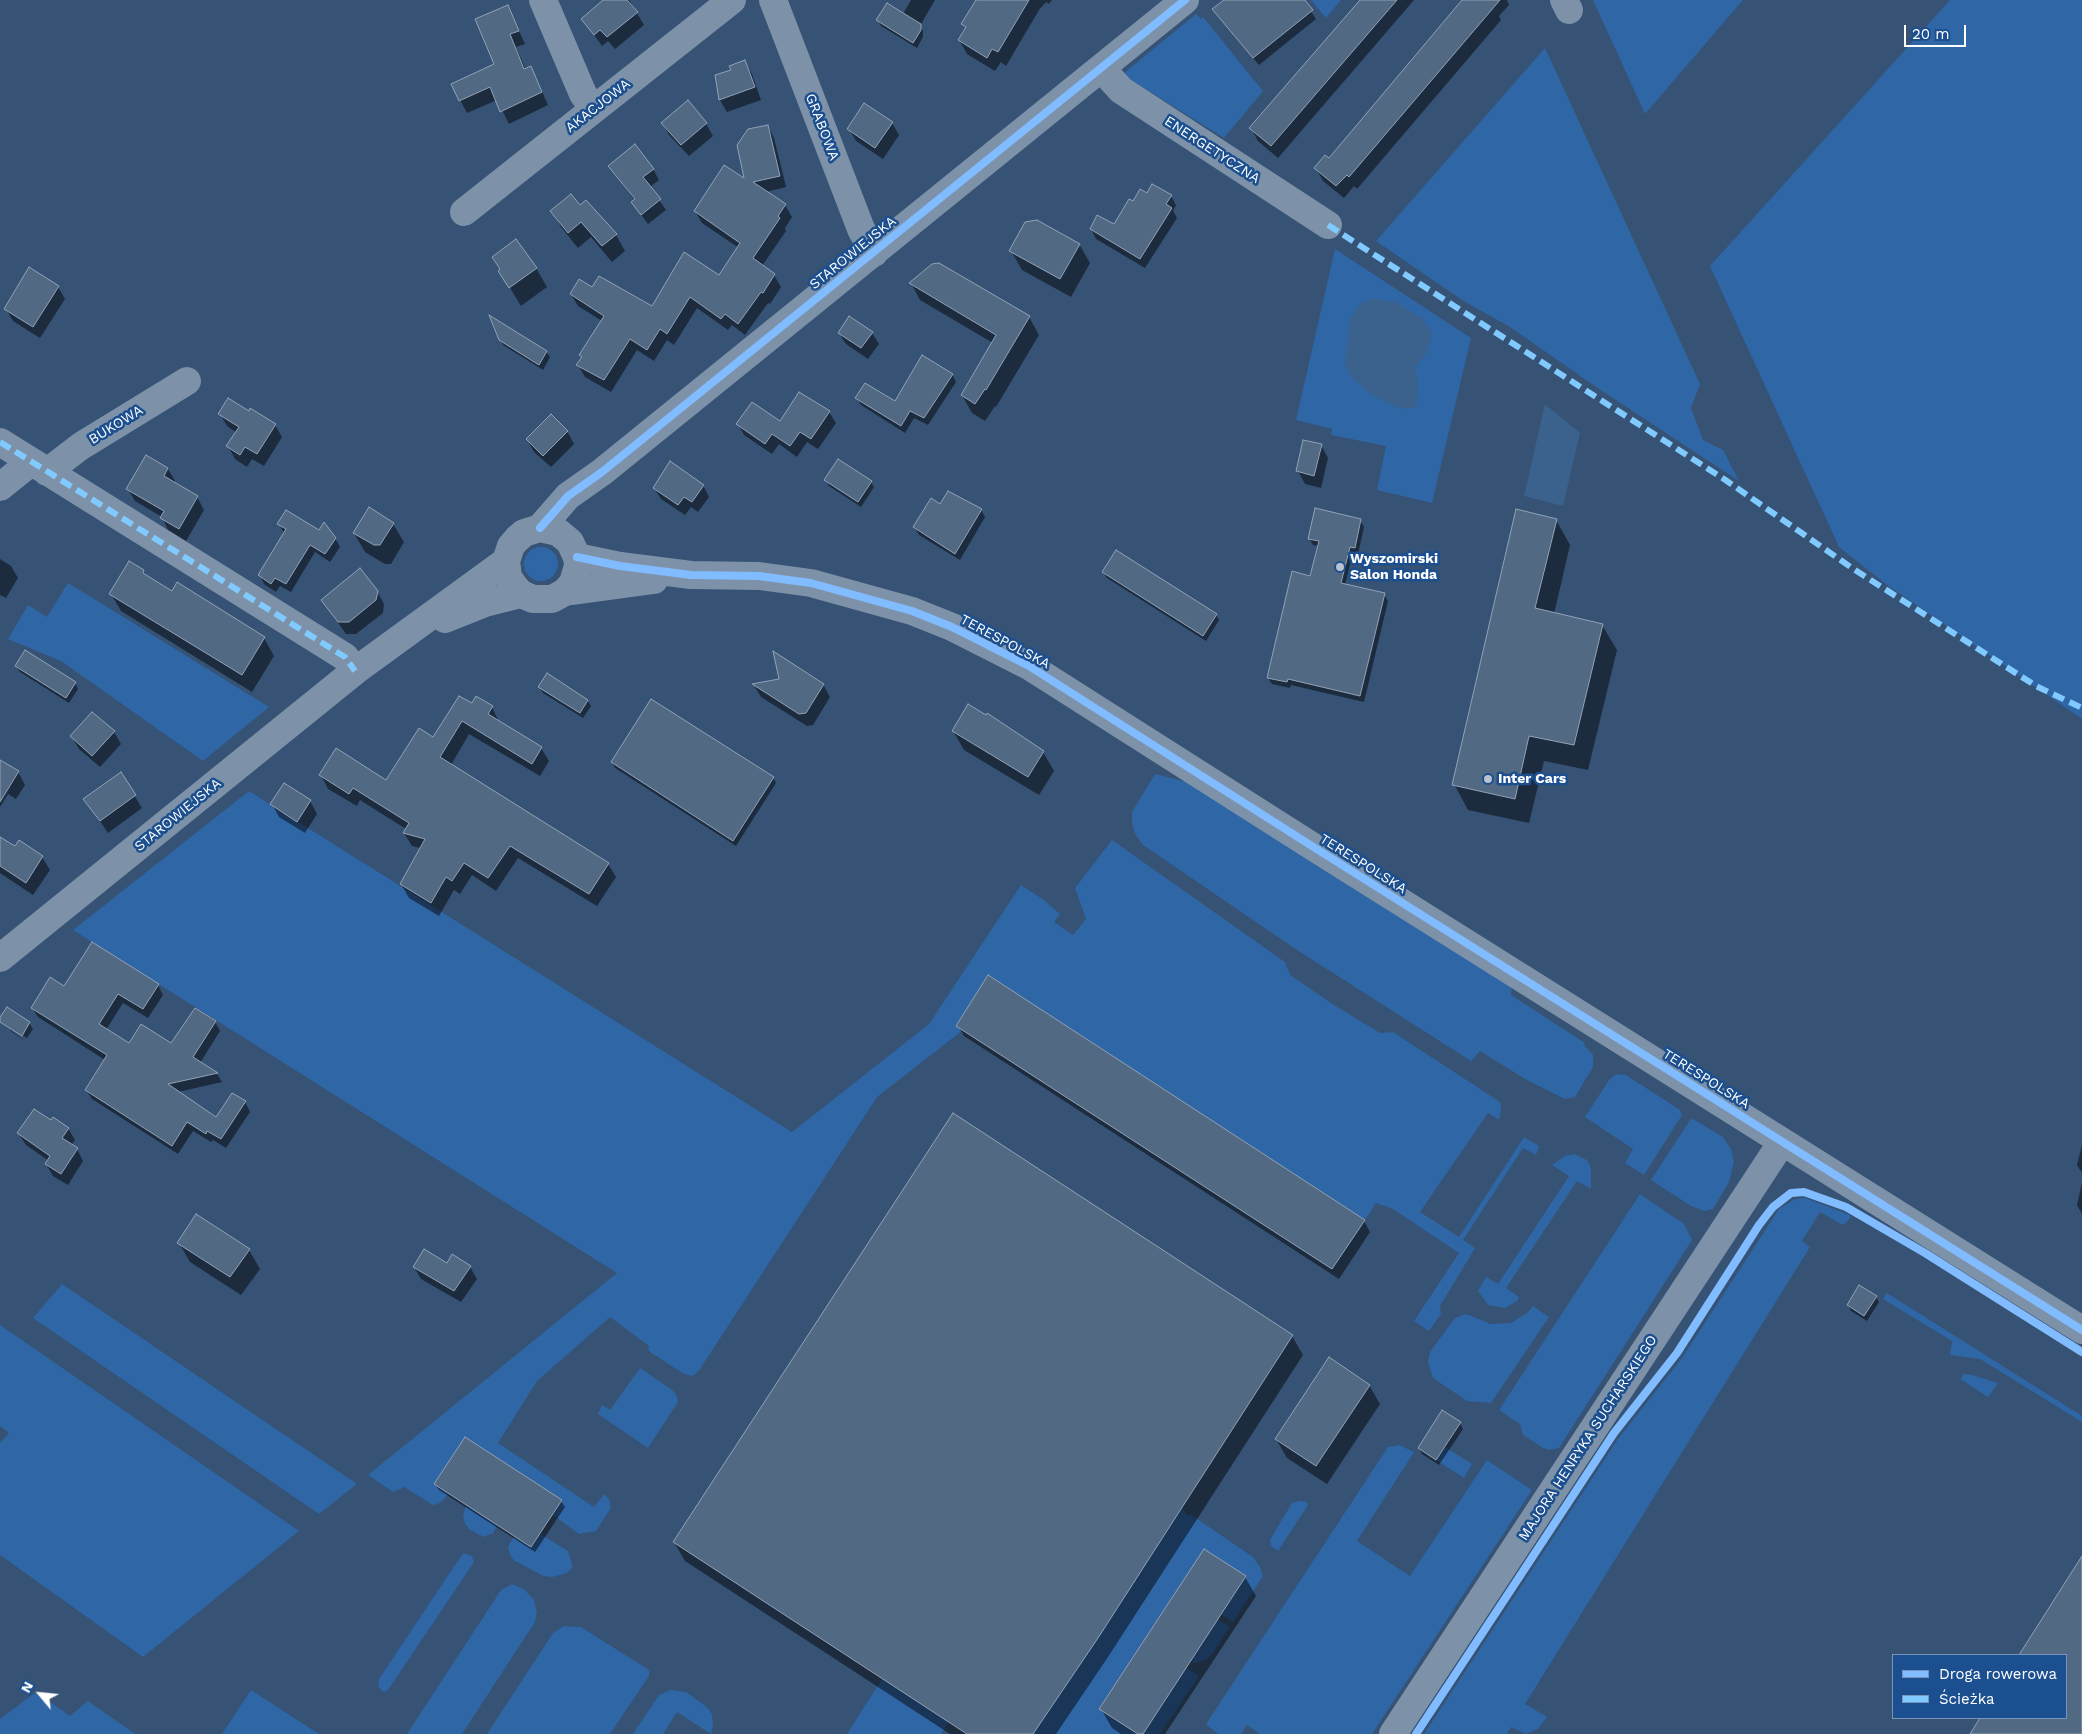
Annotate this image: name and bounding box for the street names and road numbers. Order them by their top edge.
street label: AKACJOWA [562,76,634,136]
street label: GRABOWA [802,91,842,163]
street label: ENERGETYCZNA [1161,113,1263,187]
street label: STAROWIEJSKA [806,213,900,293]
street label: BUKOWA [86,402,146,448]
street label: TERESPOLSKA [957,611,1053,673]
street label: STAROWIEJSKA [131,775,225,855]
street label: TERESPOLSKA [1316,831,1410,897]
street label: TERESPOLSKA [1659,1046,1753,1112]
street label: MAJORA HENRYKA SUCHARSKIEGO [1515,1332,1661,1544]

